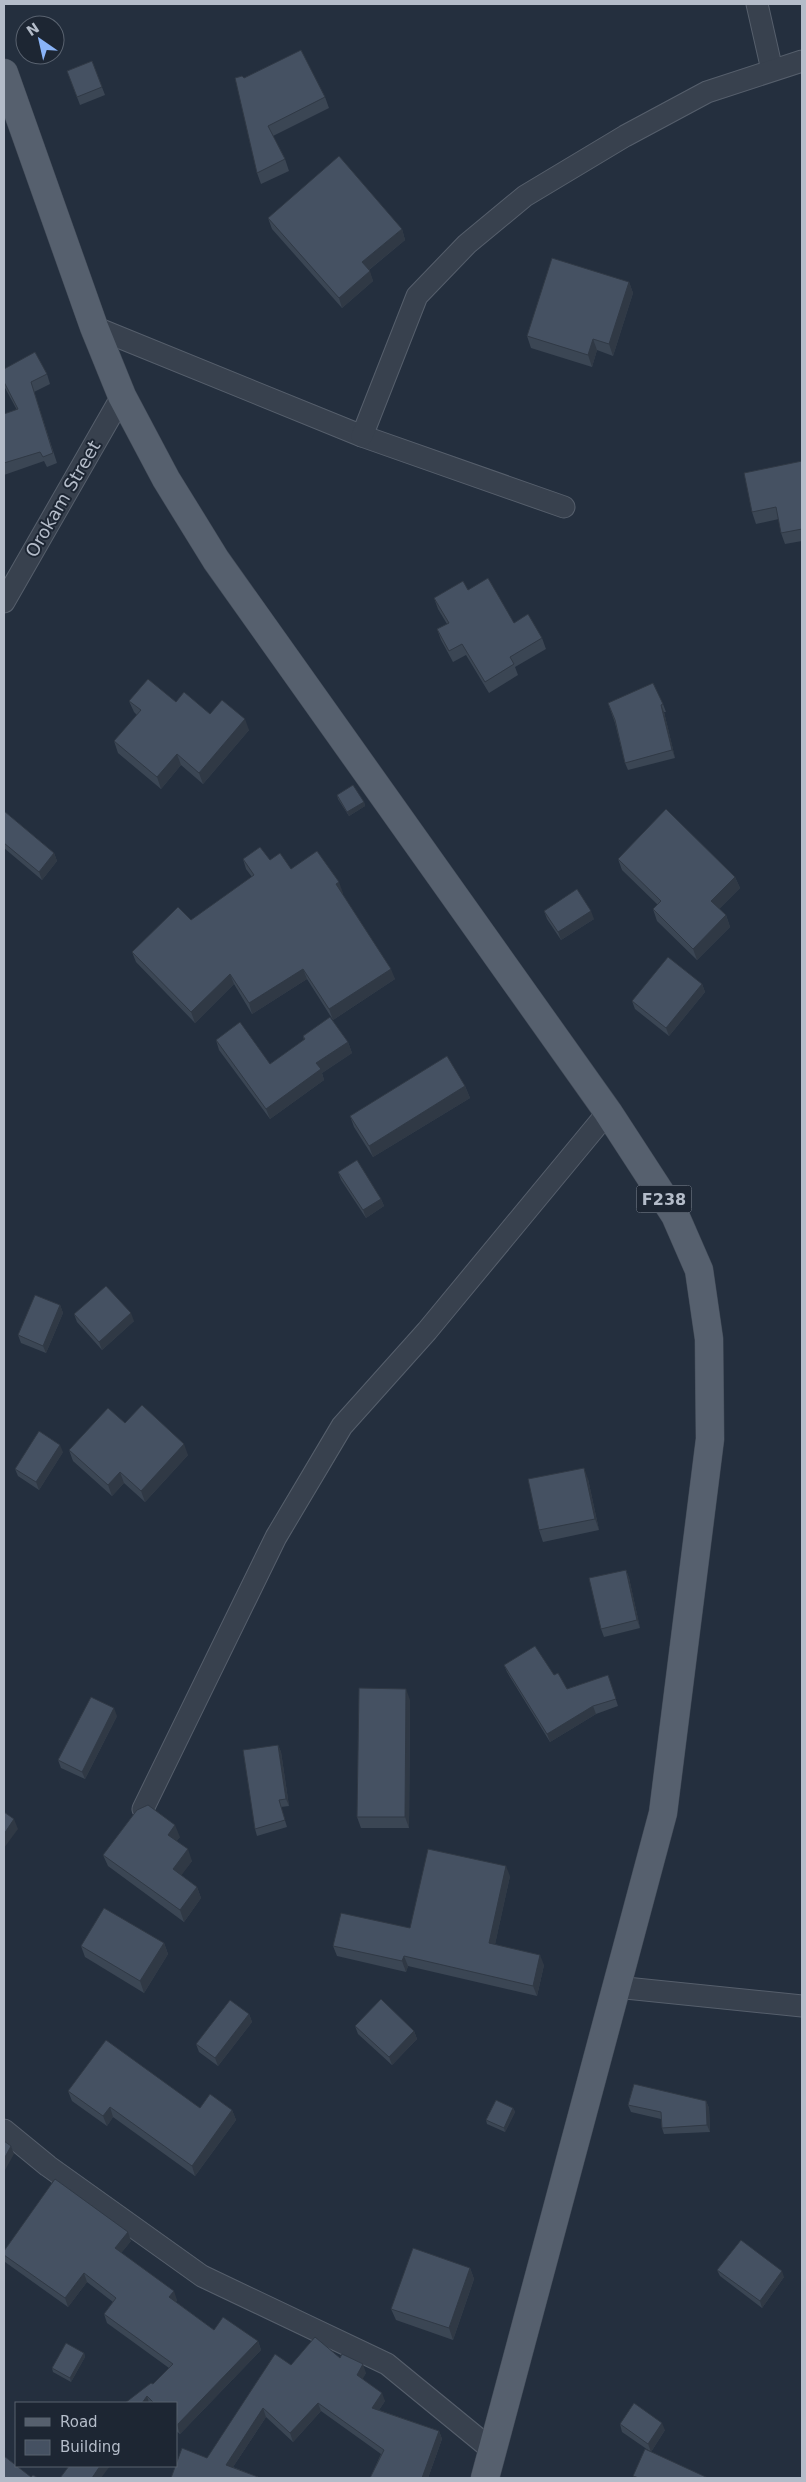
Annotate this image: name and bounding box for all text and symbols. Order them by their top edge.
north arrow [15,15,65,65]
text: N [23,19,42,39]
street label: Orokam Street [21,437,104,561]
road number: F238 [636,1186,692,1212]
legend [15,2402,178,2467]
text: Road [60,2413,98,2431]
text: Building [60,2438,121,2456]

